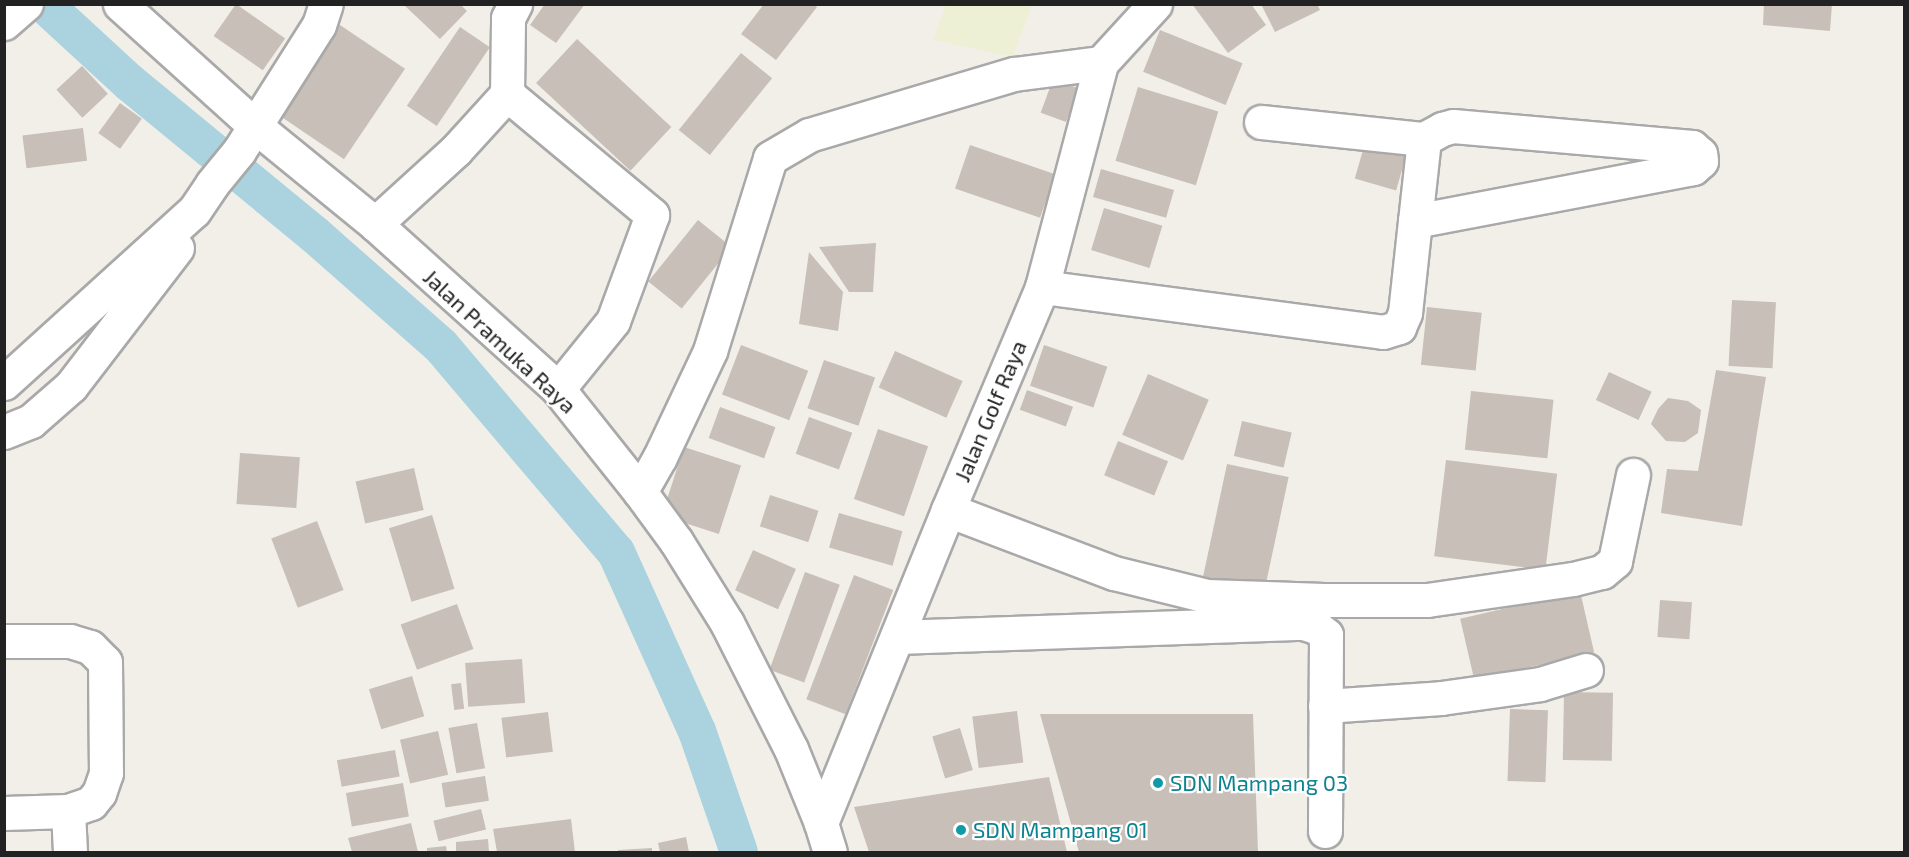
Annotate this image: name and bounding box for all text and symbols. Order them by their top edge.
street label: Jalan Pramuka Raya [418,263,582,419]
street label: Jalan Golf Raya [948,336,1032,486]
place label: SDN Mampang 03 [1170,770,1348,796]
marker: SDN Mampang 03 [1151,776,1165,790]
place label: SDN Mampang 01 [973,817,1148,843]
marker: SDN Mampang 01 [954,823,968,837]

